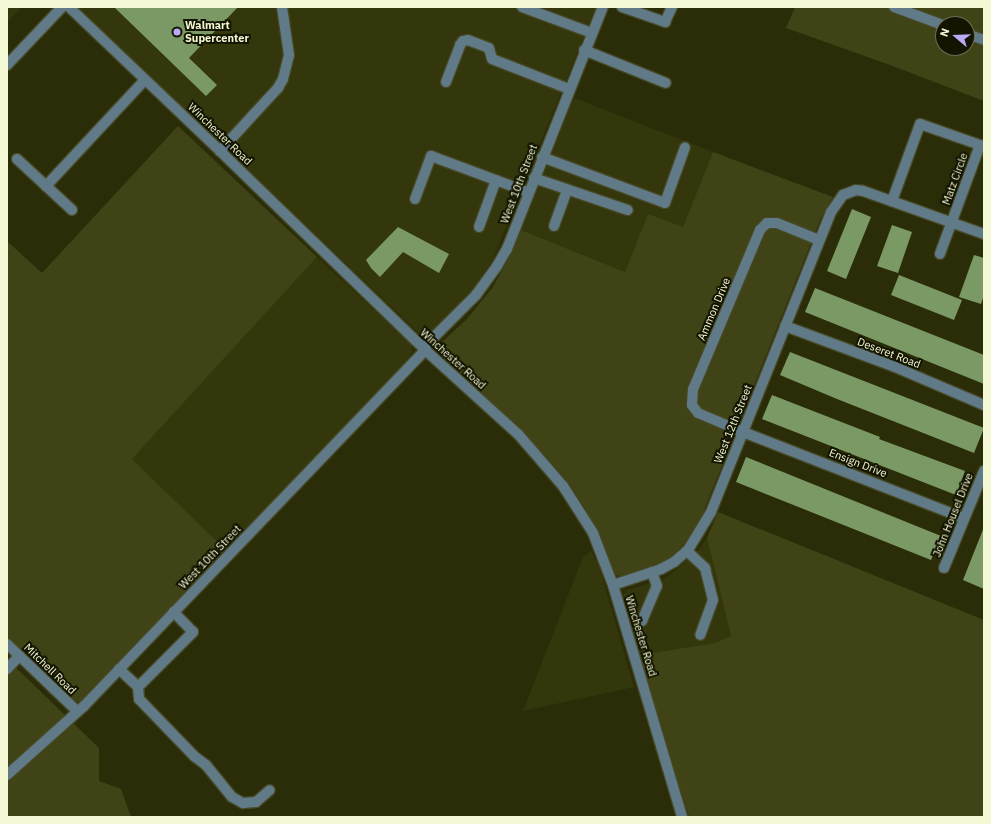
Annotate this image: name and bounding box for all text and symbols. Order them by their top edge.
north arrow [935,16,975,56]
place label: Walmart Supercenter [185,19,249,45]
text: N [937,26,953,38]
marker: Walmart Supercenter [172,27,182,37]
street label: Winchester Road [185,100,255,168]
street label: West 10th Street [498,143,540,225]
street label: Matz Circle [939,151,971,207]
street label: Ammon Drive [695,276,733,342]
street label: Winchester Road [417,326,489,392]
street label: Deseret Road [856,335,922,371]
street label: West 12th Street [711,383,755,465]
street label: Ensign Drive [827,446,889,480]
street label: John Housel Drive [930,471,976,559]
street label: West 10th Street [176,522,244,592]
street label: Winchester Road [622,594,660,678]
street label: Mitchell Road [21,641,79,697]

